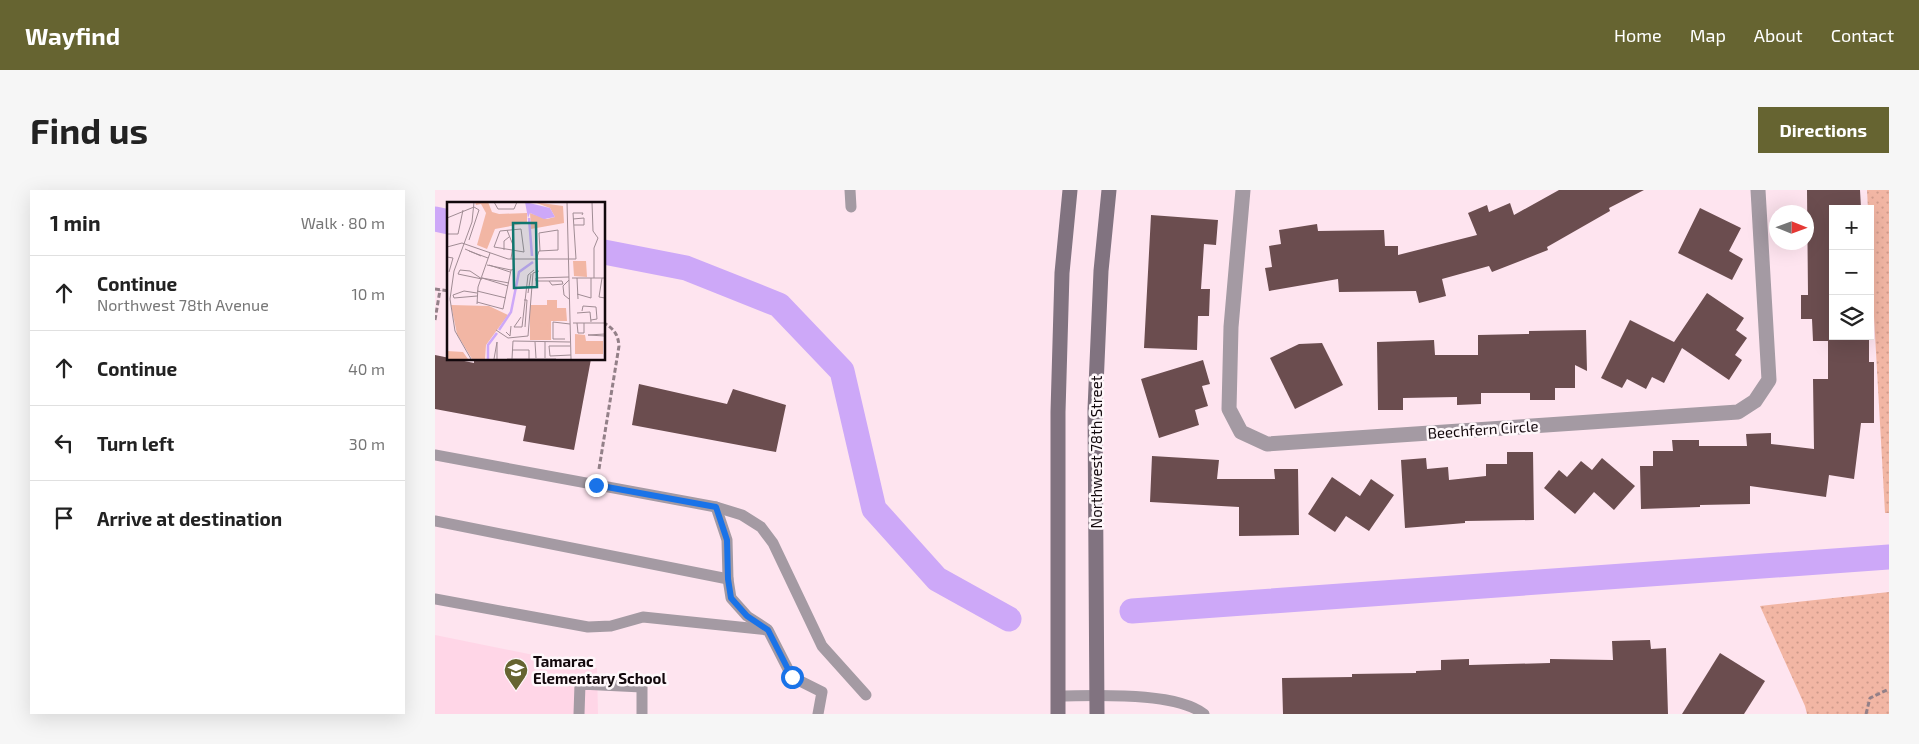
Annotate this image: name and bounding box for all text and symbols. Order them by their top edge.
text: Wayfind [25,21,120,50]
text: Home [1614,24,1662,46]
text: Map [1690,24,1726,46]
text: About [1754,24,1803,46]
text: Contact [1831,24,1894,46]
button: Directions [1758,107,1889,153]
text: Find us [30,109,148,151]
inset map [447,202,605,360]
north arrow [1769,205,1814,250]
map controls [1829,205,1874,340]
button: + [1829,205,1874,250]
text: 1 min [50,210,101,235]
text: Walk · 80 m [301,213,385,232]
button: − [1829,250,1874,295]
text: Continue [97,272,177,295]
icon: ahead [50,279,78,307]
text: 10 m [351,284,385,303]
text: Northwest 78th Avenue [97,295,269,314]
button: layers [1829,295,1874,340]
icon: ahead [50,354,78,382]
text: Continue [97,357,177,380]
text: 40 m [348,359,385,378]
street label: Northwest 78th Street [1087,375,1105,528]
street label: Beechfern Circle [1427,416,1539,442]
icon: left [50,429,78,457]
text: Turn left [97,432,174,455]
text: 30 m [349,434,385,453]
route end [585,474,608,497]
icon: arrive [50,504,78,532]
text: Arrive at destination [97,507,282,530]
place label: Tamarac Elementary School [533,652,666,688]
school or university icon: Tamarac Elementary School [503,657,529,691]
route start [781,666,804,689]

